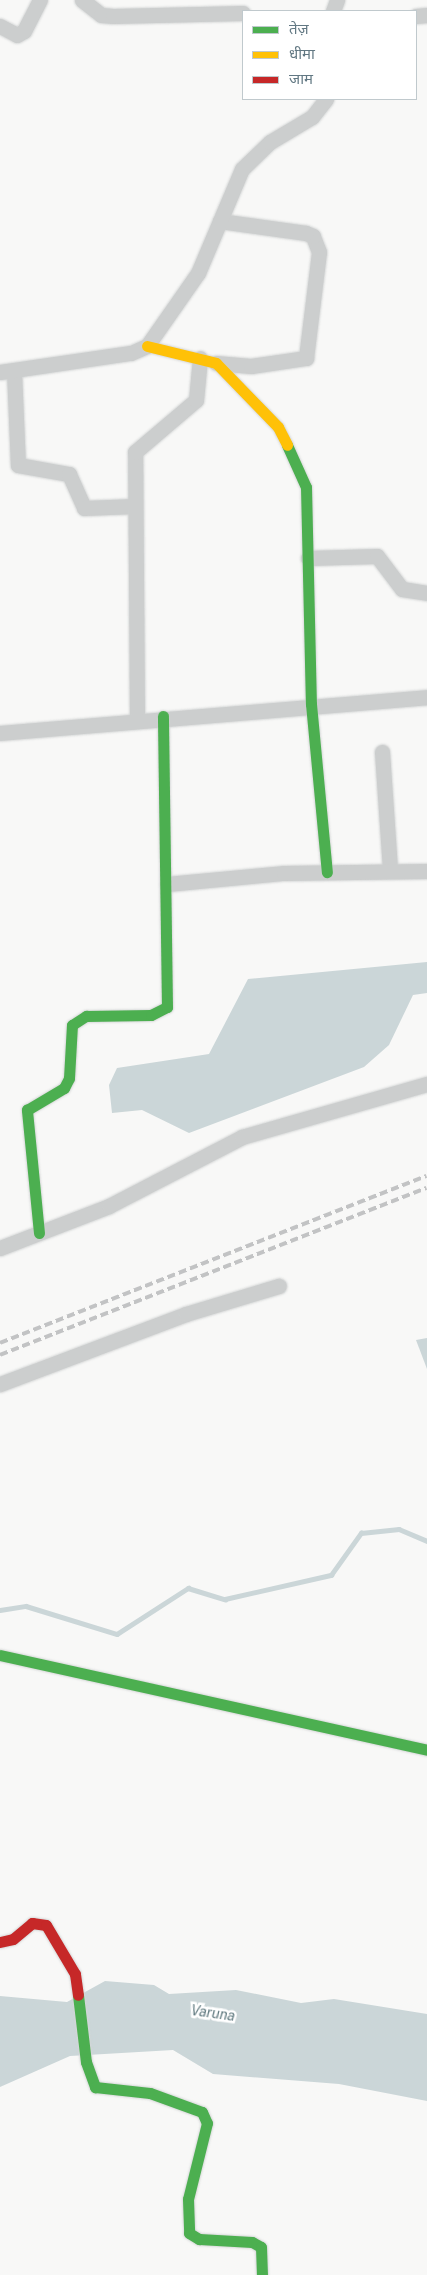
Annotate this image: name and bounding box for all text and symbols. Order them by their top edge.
legend [242,10,417,100]
text: तेज़ [289,20,309,37]
text: धीमा [289,45,315,62]
text: जाम [289,70,313,87]
water label: Varuna [190,2002,236,2024]

